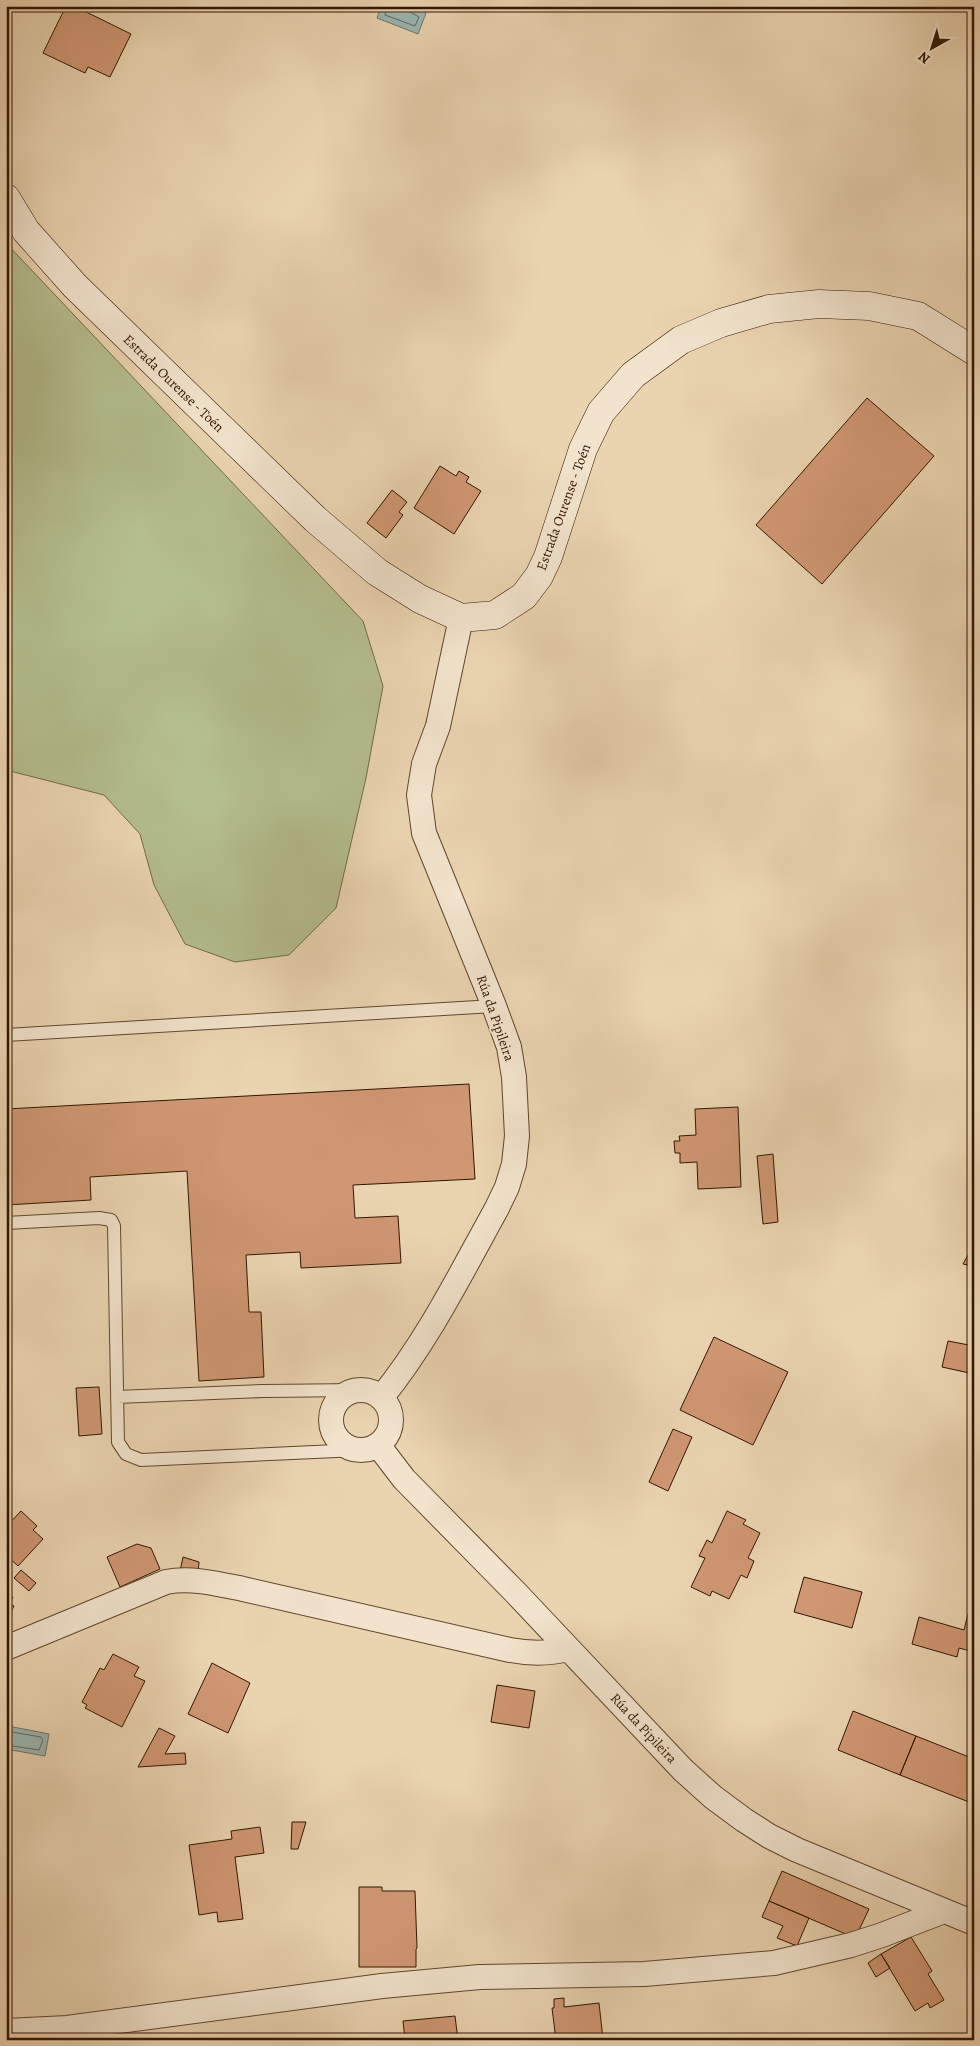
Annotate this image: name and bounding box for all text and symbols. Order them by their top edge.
north arrow [908,22,958,72]
text: N [914,47,934,68]
street label: Estrada Ourense - Toén [119,330,228,437]
street label: Estrada Ourense - Toén [532,441,595,573]
street label: Rúa da Pipileira [472,972,519,1064]
street label: Rúa da Pipileira [606,1689,682,1768]

